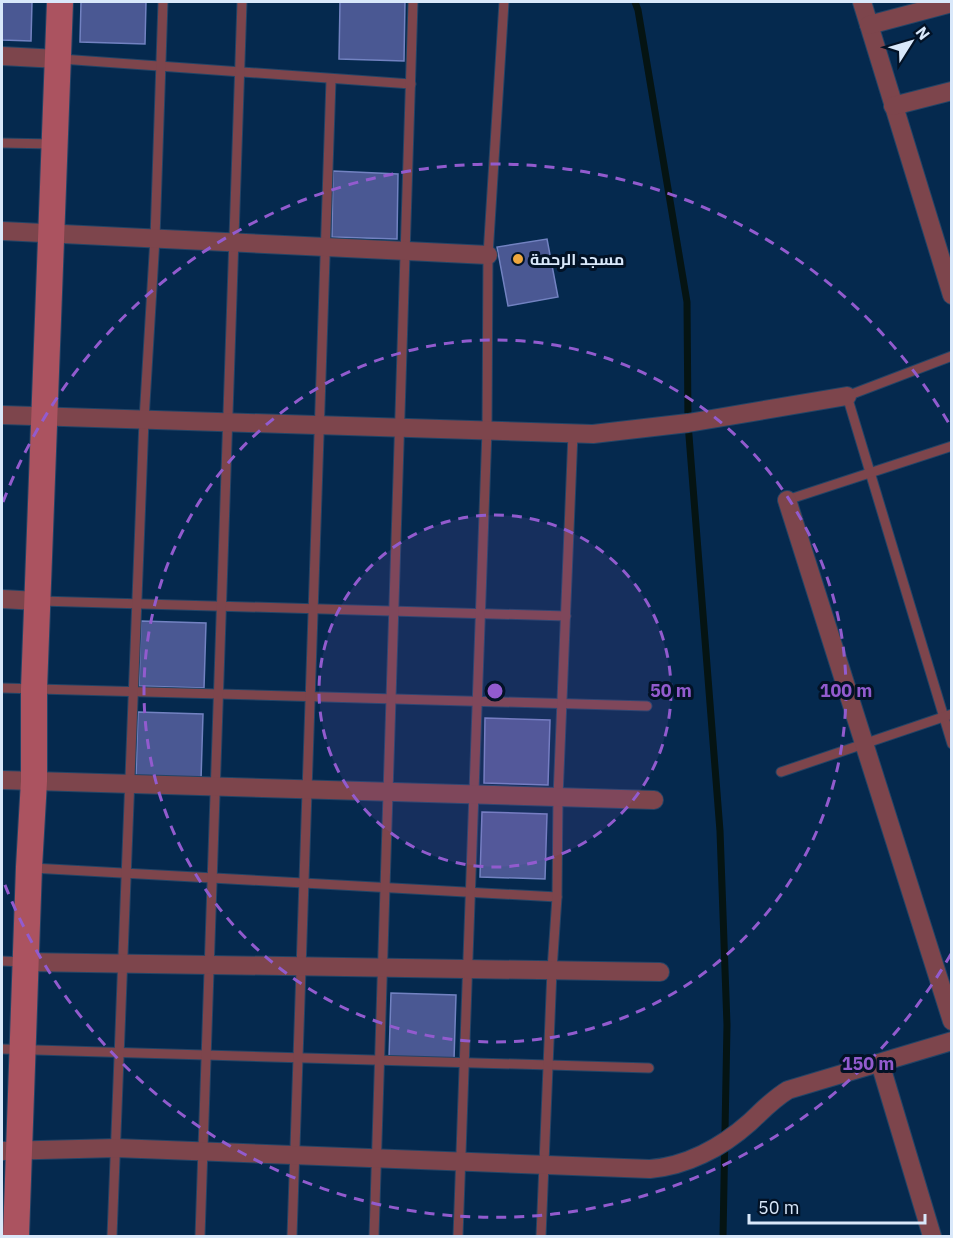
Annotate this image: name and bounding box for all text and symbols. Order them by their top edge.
north arrow [881,12,941,72]
text: N [912,22,934,44]
place label: مسجد الرحمة [530,249,624,269]
marker: مسجد الرحمة [511,252,525,266]
text: 50 m [650,679,692,702]
text: 100 m [820,679,872,702]
centre of rings [485,681,505,701]
text: 150 m [842,1052,894,1075]
scale bar [749,1187,924,1225]
text: 50 m [758,1196,800,1219]

